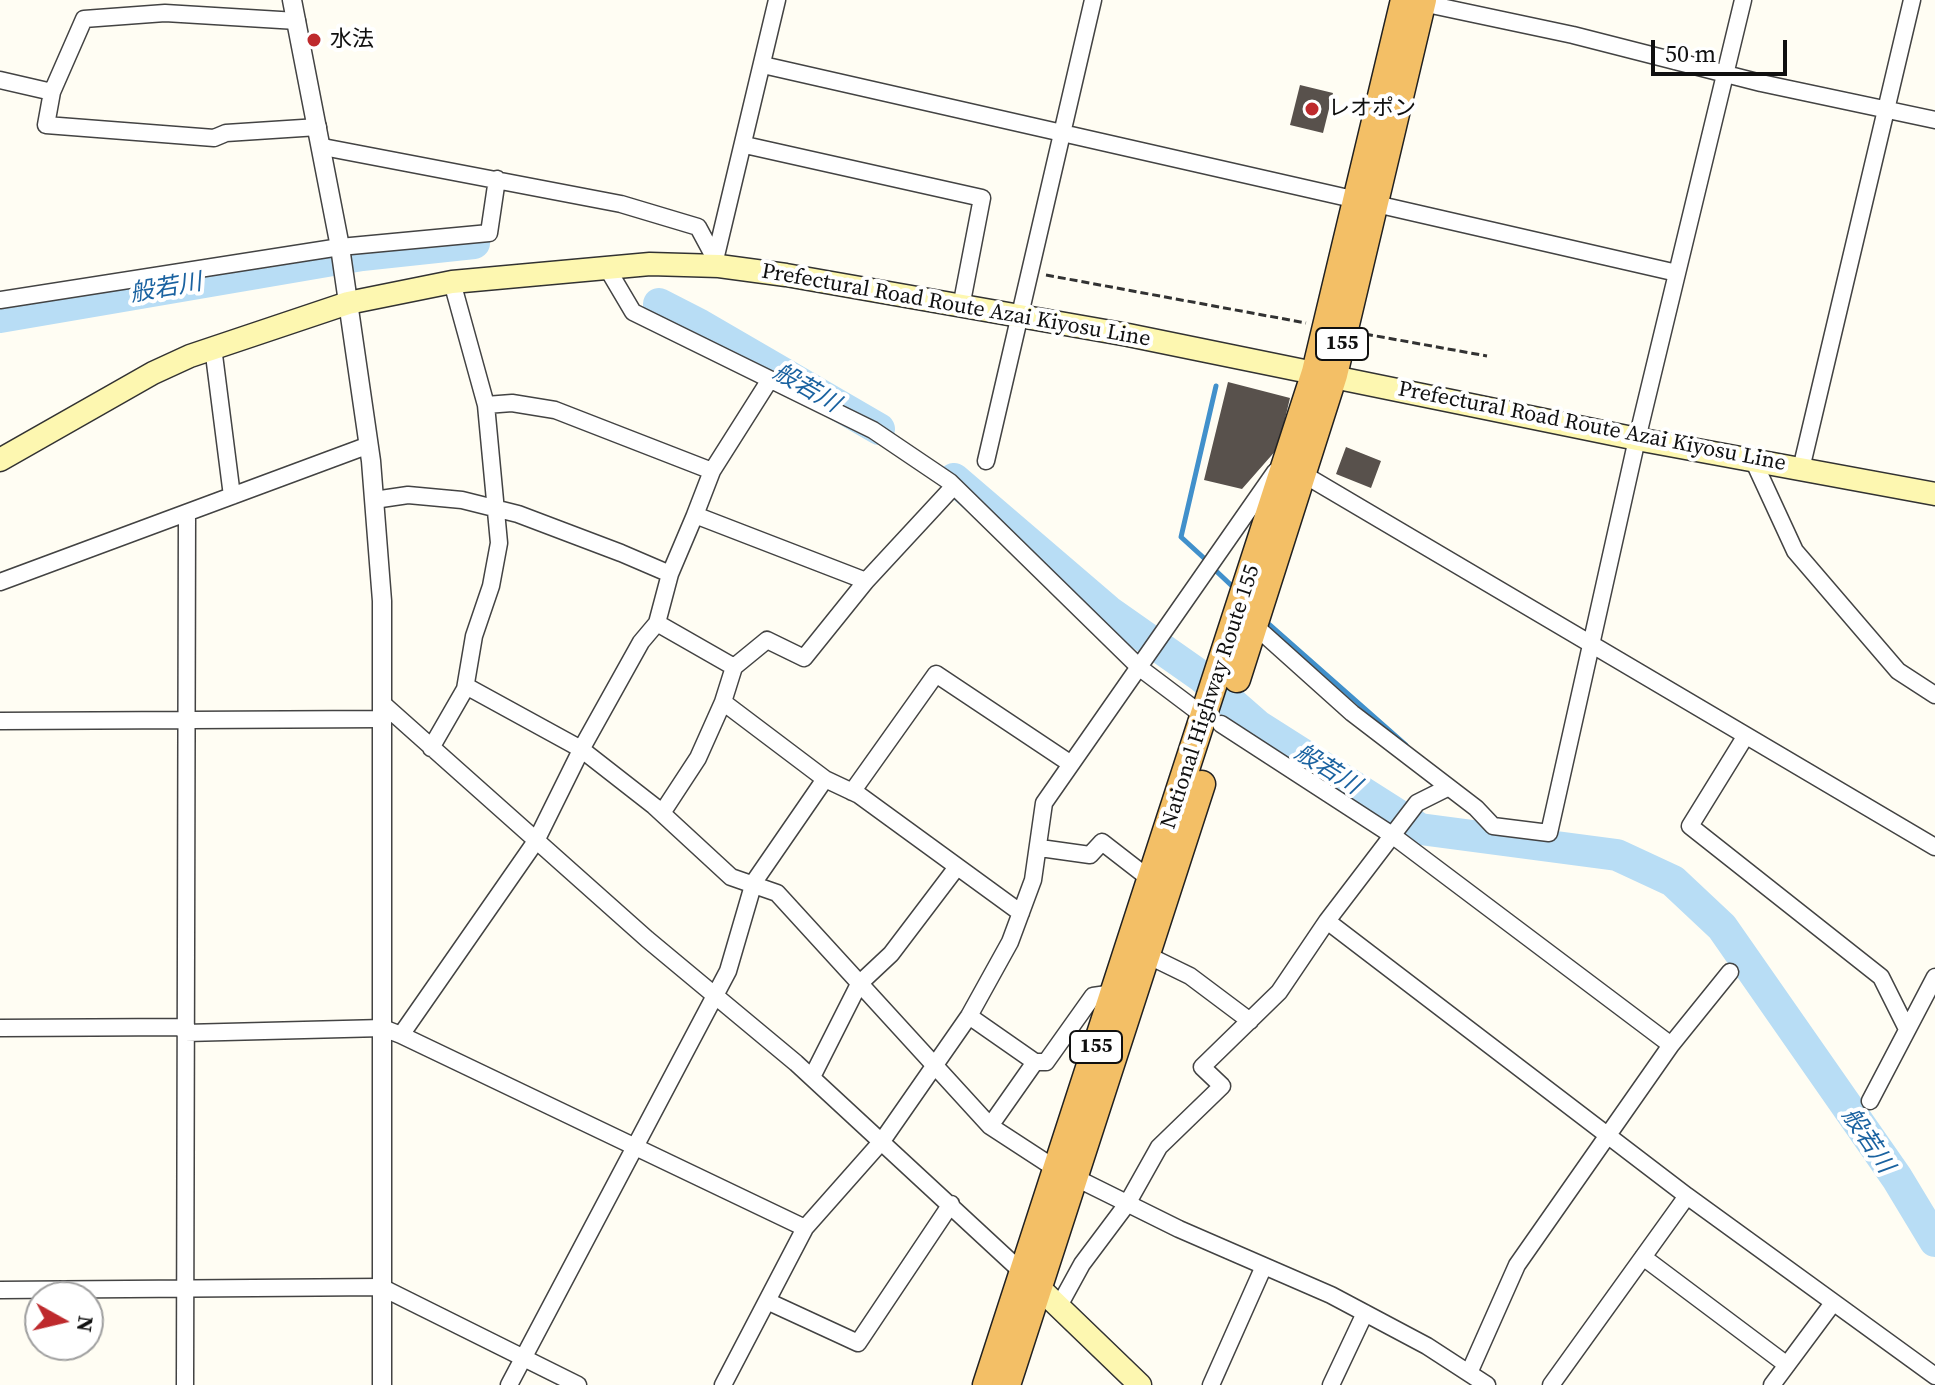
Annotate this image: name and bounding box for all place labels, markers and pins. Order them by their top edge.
place label: 水法 [330,27,374,53]
marker: 水法 [305,31,323,49]
place label: レオポン [1328,96,1416,122]
marker: レオポン [1303,100,1321,118]

